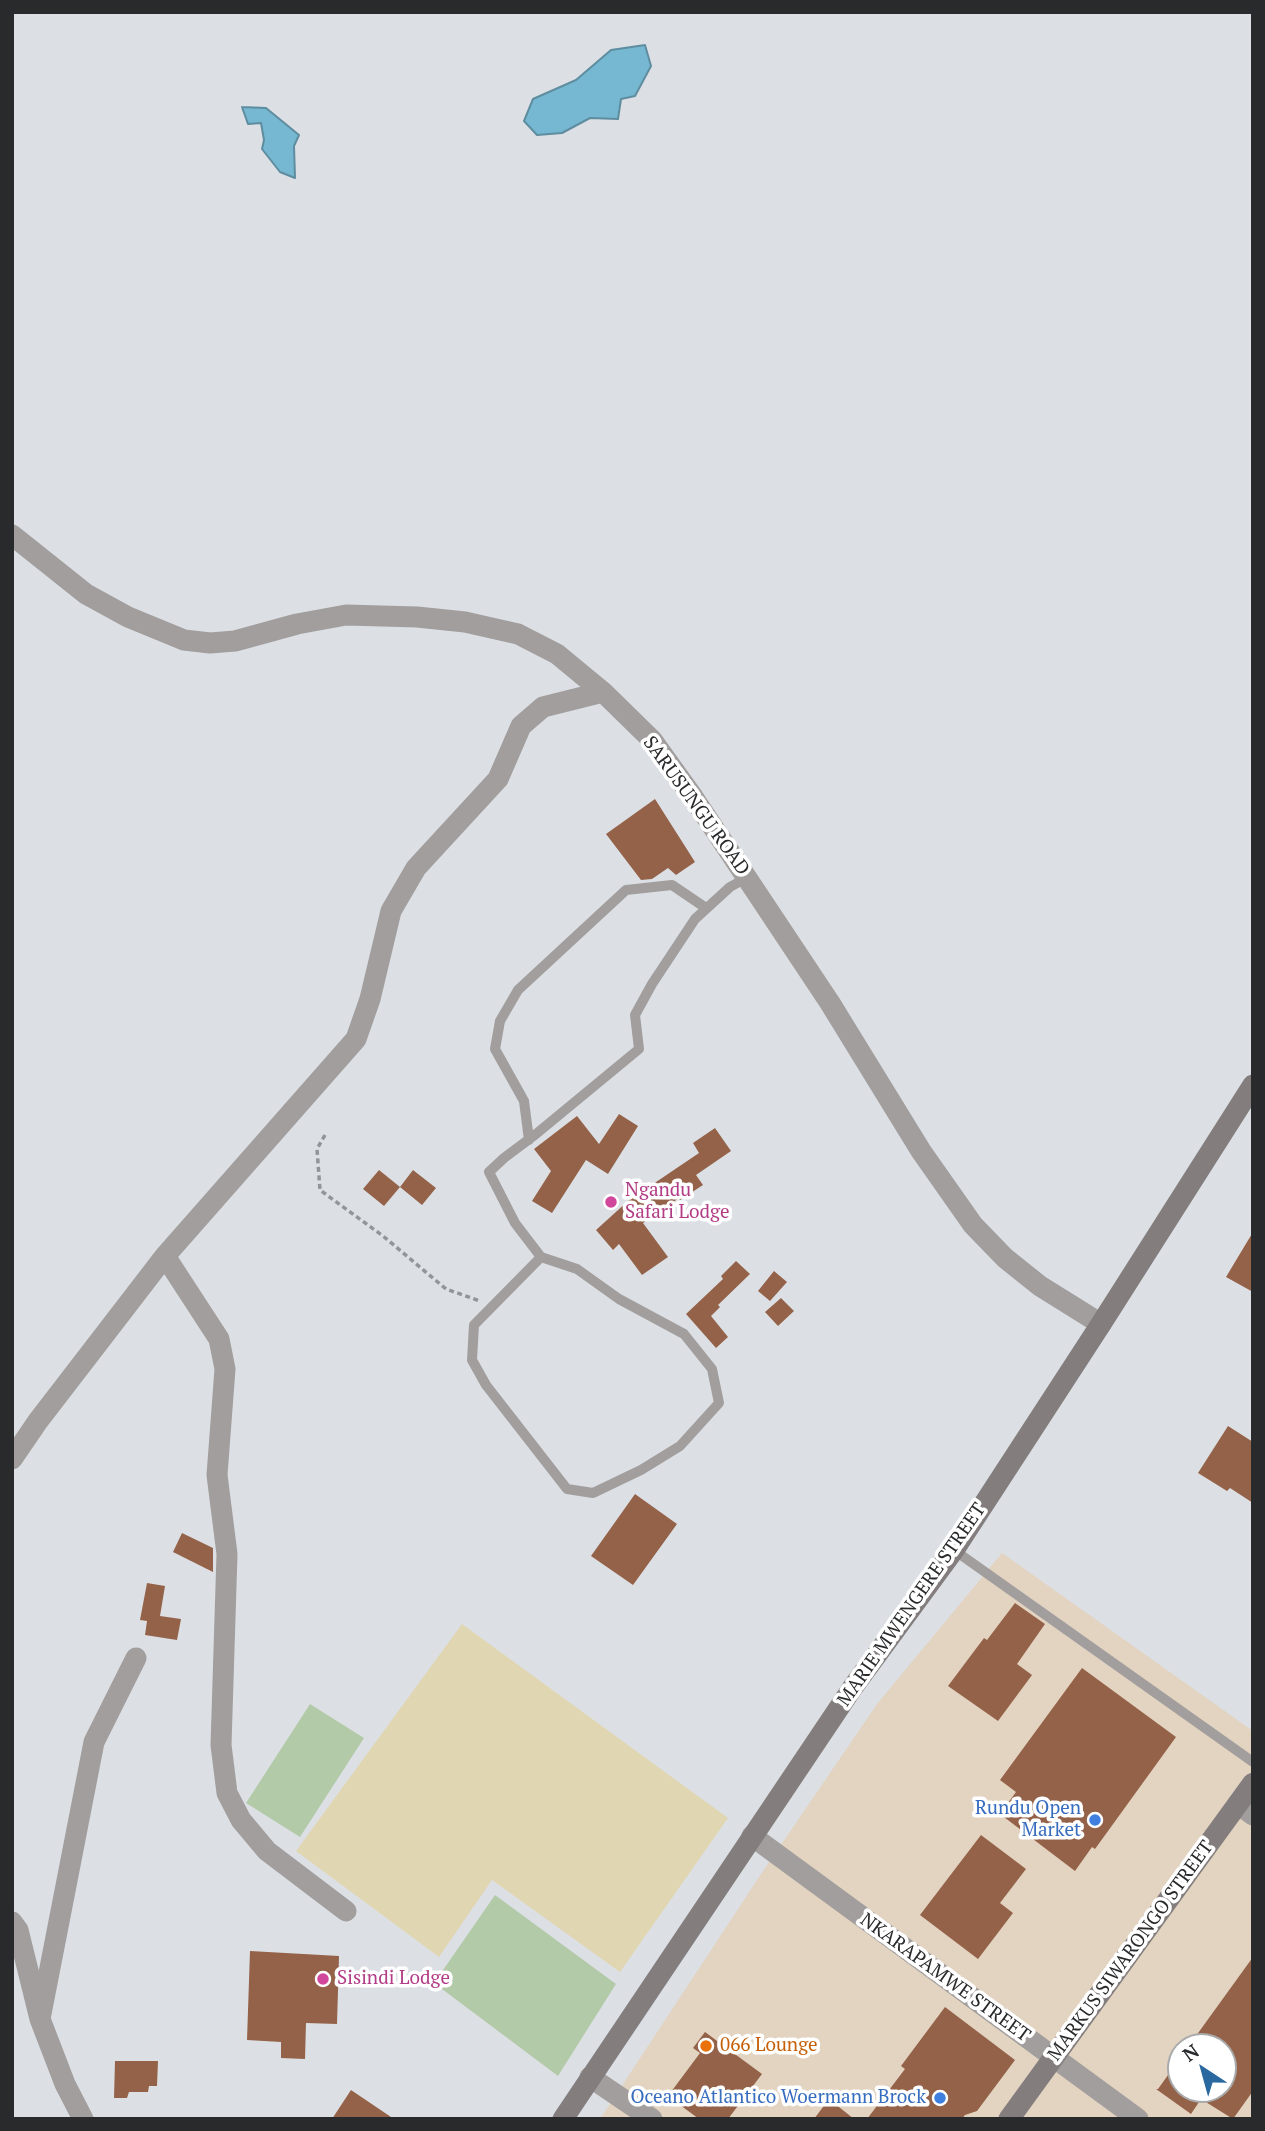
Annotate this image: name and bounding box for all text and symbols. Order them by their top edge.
street label: SARUSUNGU ROAD [638,732,754,880]
place label: Ngandu Safari Lodge [625,1180,730,1224]
marker: Ngandu Safari Lodge [603,1194,619,1210]
street label: MARIE MWENGERE STREET [833,1499,991,1711]
place label: Rundu Open Market [975,1798,1081,1842]
marker: Rundu Open Market [1087,1812,1103,1828]
street label: MARKUS SIWARONGO STREET [1043,1837,1219,2065]
street label: NKARAPAMWE STREET [856,1909,1034,2047]
place label: Sisindi Lodge [337,1968,450,1990]
marker: Sisindi Lodge [315,1971,331,1987]
north arrow [1167,2033,1237,2103]
place label: 066 Lounge [720,2035,818,2057]
marker: 066 Lounge [698,2038,714,2054]
place label: Oceano Atlantico Woermann Brock [631,2087,926,2109]
marker: Oceano Atlantico Woermann Brock [932,2090,948,2106]

